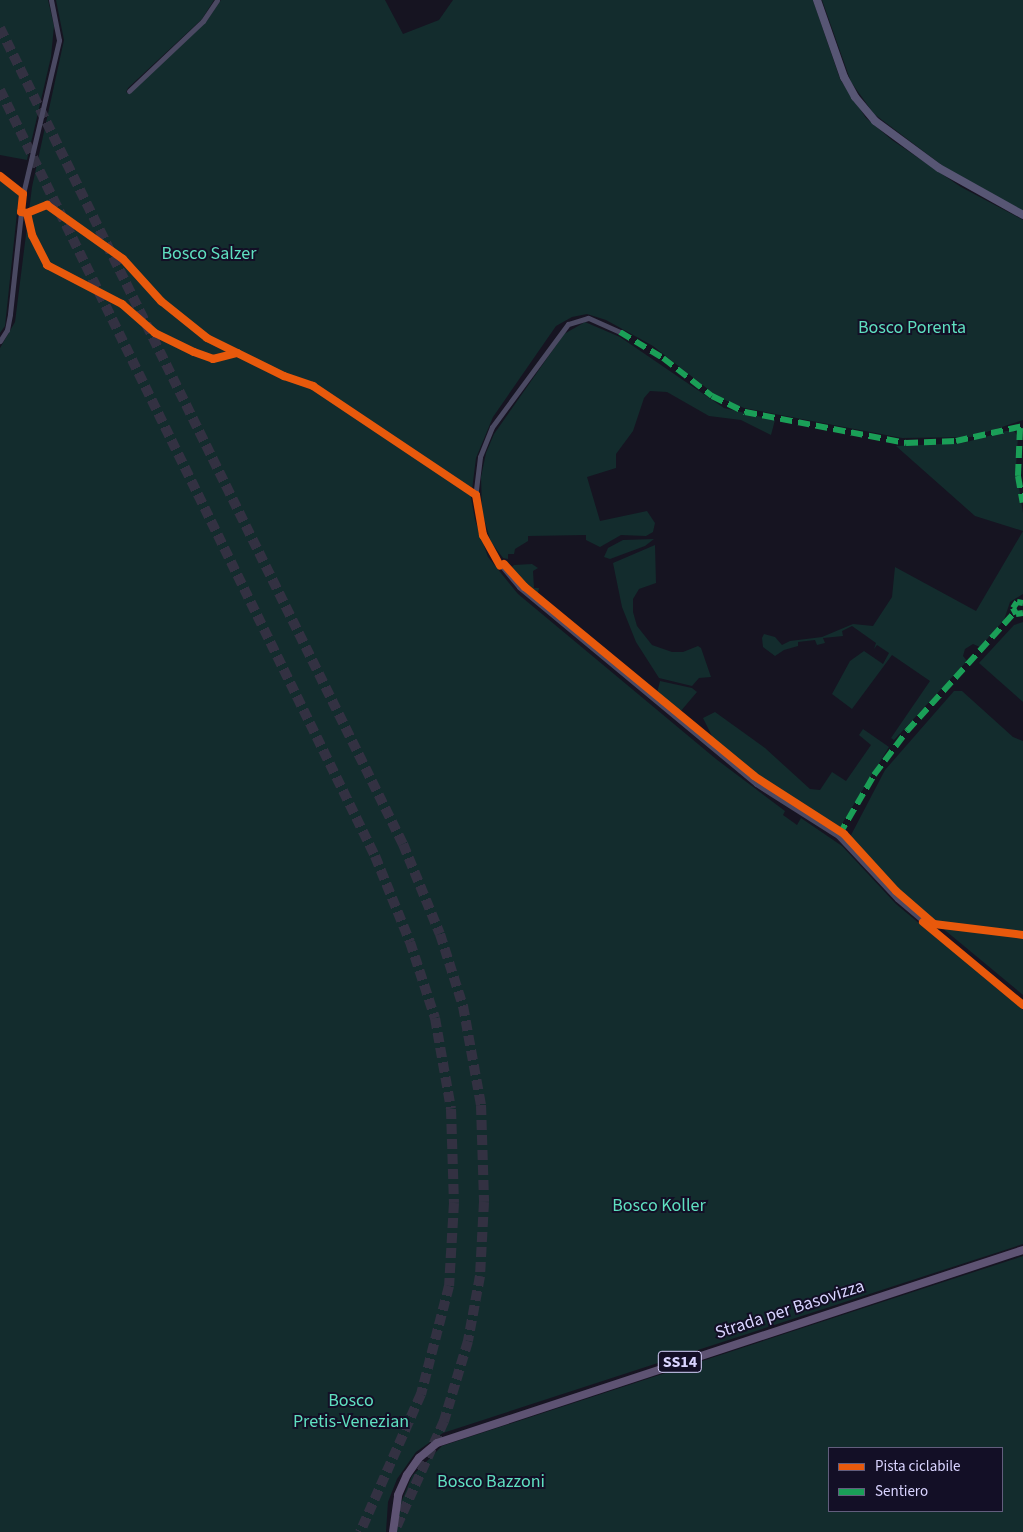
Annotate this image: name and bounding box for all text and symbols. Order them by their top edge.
park label: Bosco Salzer [162,243,256,265]
park label: Bosco Porenta [858,317,966,339]
park label: Bosco Koller [612,1195,706,1217]
street label: Strada per Basovizza [713,1276,867,1344]
road number: SS14 [658,1348,702,1375]
park label: Bosco Pretis-Venezian [293,1391,409,1434]
legend [828,1447,1003,1512]
text: Pista ciclabile [875,1456,960,1477]
park label: Bosco Bazzoni [437,1471,545,1493]
text: Sentiero [875,1481,928,1502]

